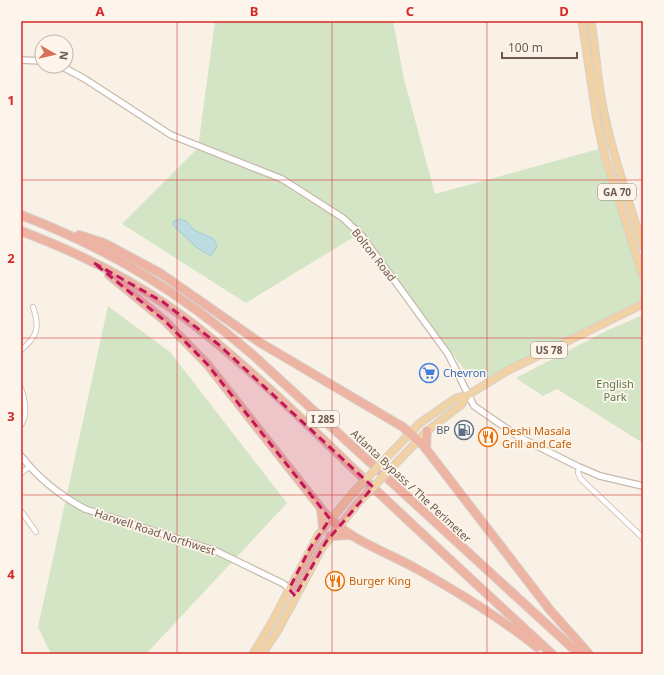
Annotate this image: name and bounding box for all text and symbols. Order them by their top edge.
text: A [96,2,105,20]
text: B [250,2,258,20]
text: C [406,2,414,20]
text: D [559,2,569,20]
north arrow [34,34,74,74]
scale bar [502,34,577,60]
text: 100 m [508,39,543,56]
text: N [56,50,72,61]
text: 1 [7,91,15,109]
road number: GA 70 [598,184,636,200]
street label: Bolton Road [349,225,400,284]
text: 2 [7,249,15,267]
road number: US 78 [531,342,567,358]
supermarket icon: Chevron [418,362,440,384]
place label: Chevron [443,365,486,380]
park label: English Park [596,376,634,404]
text: 3 [7,407,15,425]
road number: I 285 [307,411,339,427]
fuel station icon: BP [453,419,475,441]
place label: BP [436,422,450,437]
place label: Deshi Masala Grill and Cafe [502,423,572,451]
street label: Atlanta Bypass / The Perimeter [348,426,475,546]
restaurant icon: Deshi Masala Grill and Cafe [477,426,499,448]
street label: Harwell Road Northwest [93,505,217,558]
text: 4 [7,565,15,583]
restaurant icon: Burger King [324,570,346,592]
place label: Burger King [349,573,411,588]

